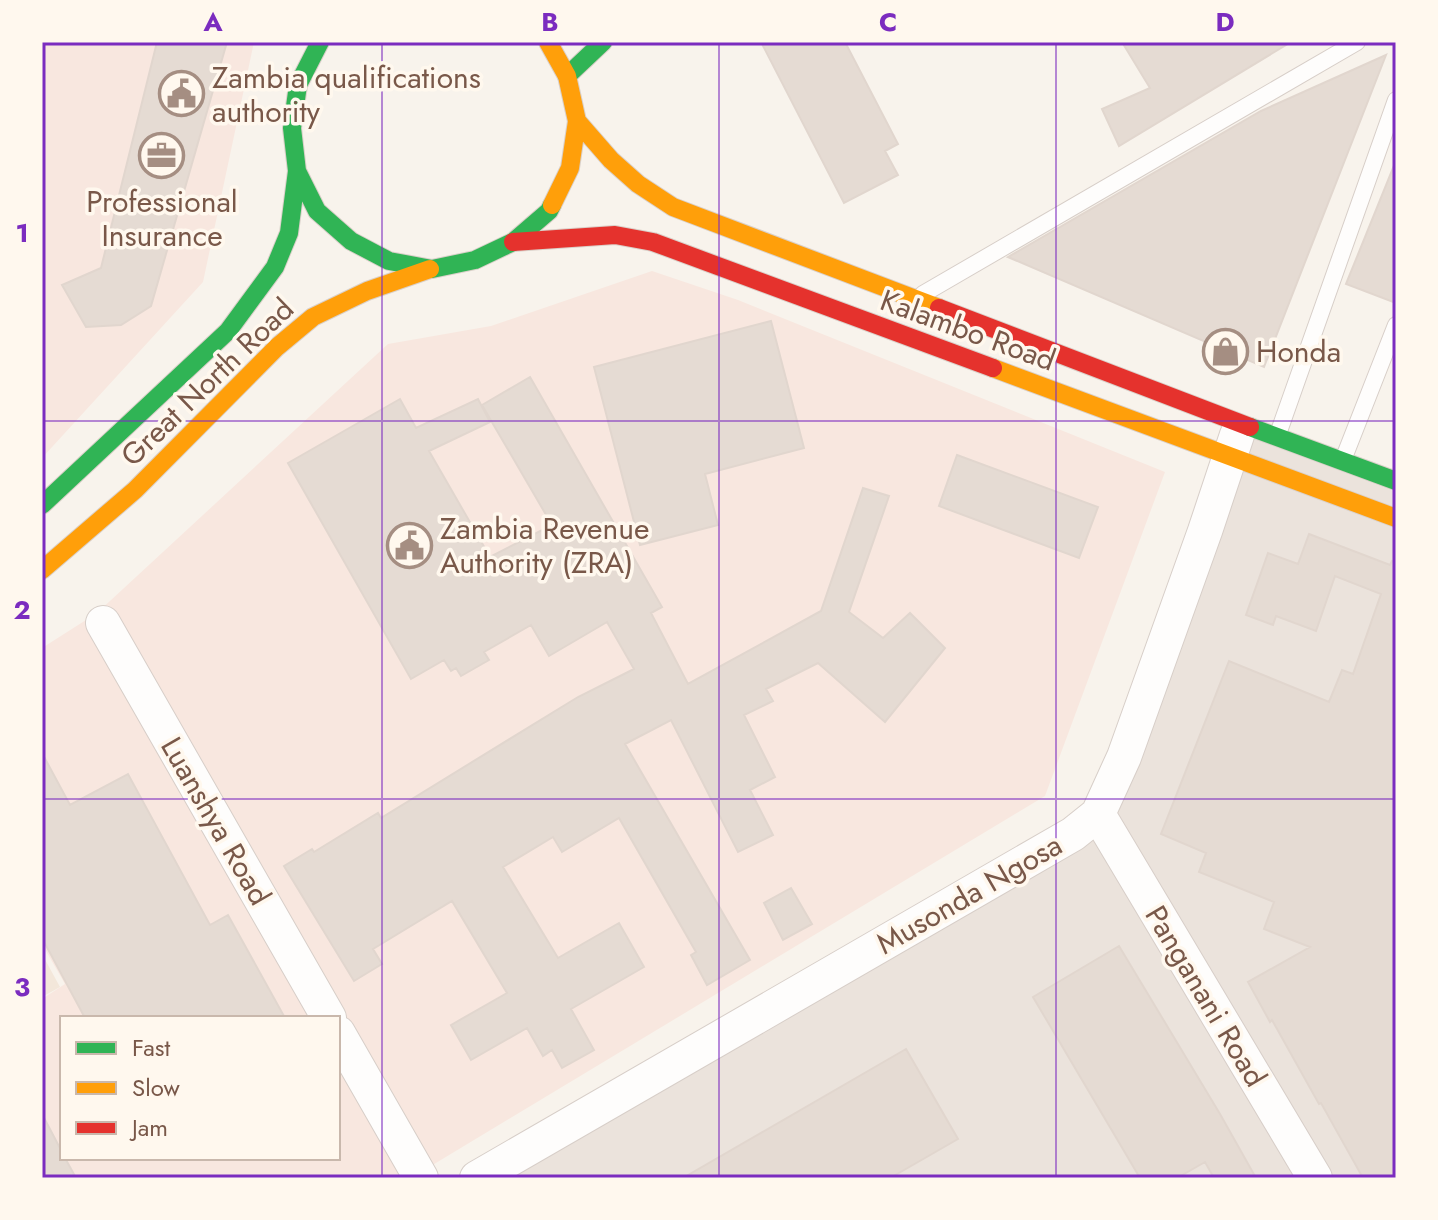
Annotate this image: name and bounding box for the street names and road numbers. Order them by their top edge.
street label: Kalambo Road [875,278,1061,382]
street label: Great North Road [111,288,303,476]
street label: Luanshya Road [150,729,282,913]
street label: Musonda Ngosa [868,823,1070,965]
street label: Panganani Road [1135,897,1277,1095]

